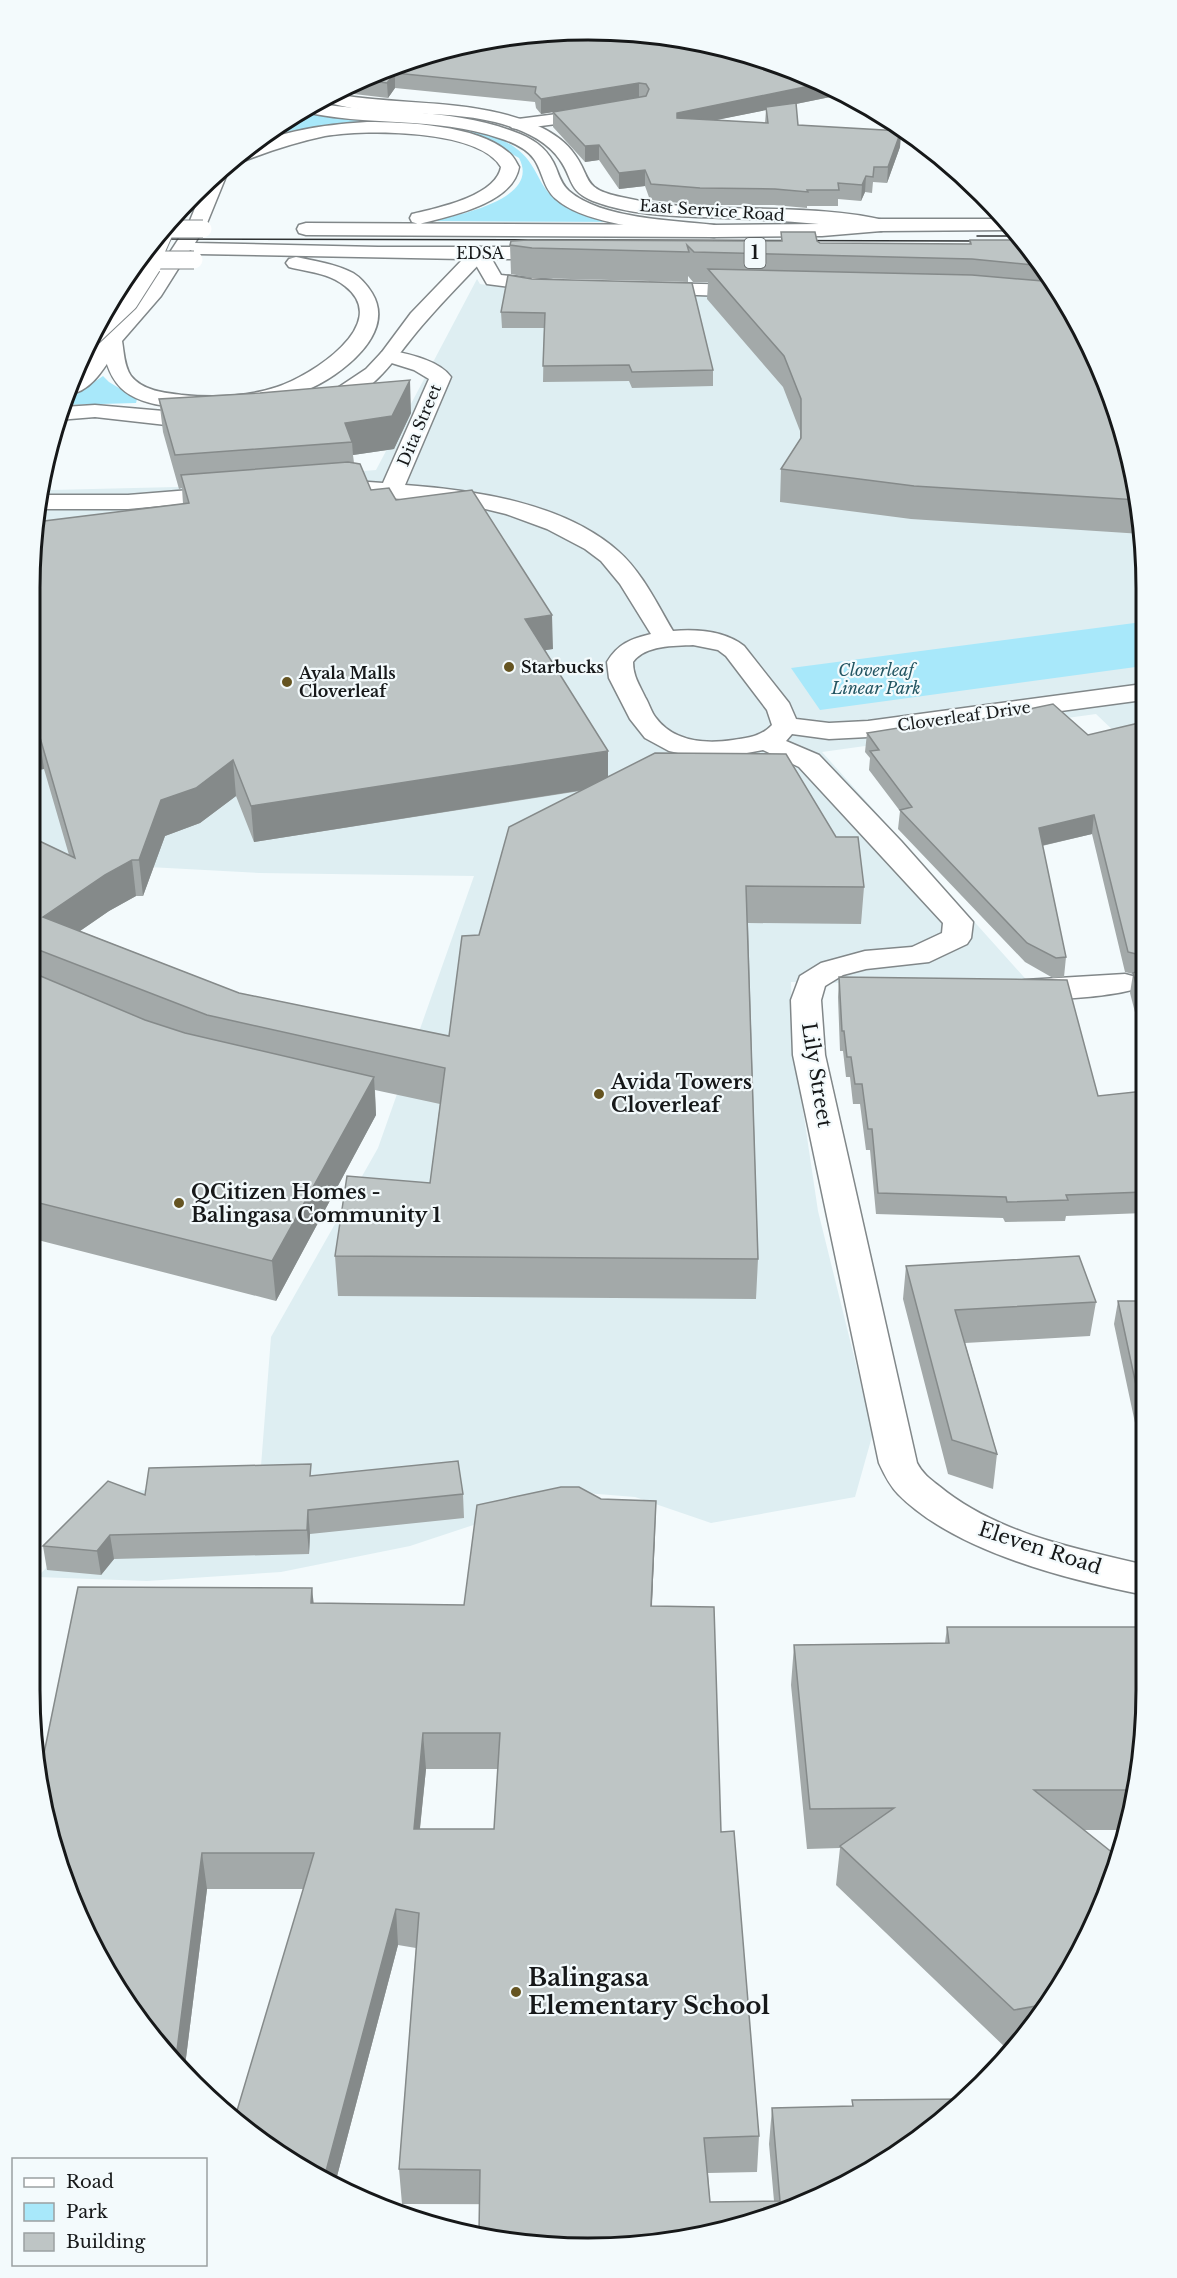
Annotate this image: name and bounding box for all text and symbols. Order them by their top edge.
street label: East Service Road [639,195,786,225]
road number: 1 [744,238,766,268]
street label: EDSA [456,243,505,263]
street label: Dita Street [393,381,445,469]
place label: Starbucks [521,657,604,677]
marker: Starbucks [502,660,516,674]
park label: Cloverleaf Linear Park [830,660,921,698]
place label: Ayala Malls Cloverleaf [298,663,396,701]
marker: Ayala Malls Cloverleaf [280,675,294,689]
street label: Cloverleaf Drive [896,697,1032,735]
street label: Lily Street [797,1021,837,1130]
place label: Avida Towers Cloverleaf [610,1070,752,1117]
marker: Avida Towers Cloverleaf [592,1087,606,1101]
place label: QCitizen Homes - Balingasa Community 1 [191,1180,441,1227]
marker: QCitizen Homes - Balingasa Community 1 [172,1196,186,1210]
street label: Eleven Road [975,1517,1105,1579]
place label: Balingasa Elementary School [528,1963,770,2020]
marker: Balingasa Elementary School [509,1985,523,1999]
legend [12,2158,207,2266]
text: Road [66,2171,114,2193]
text: Park [66,2201,108,2223]
text: Building [66,2231,145,2253]

